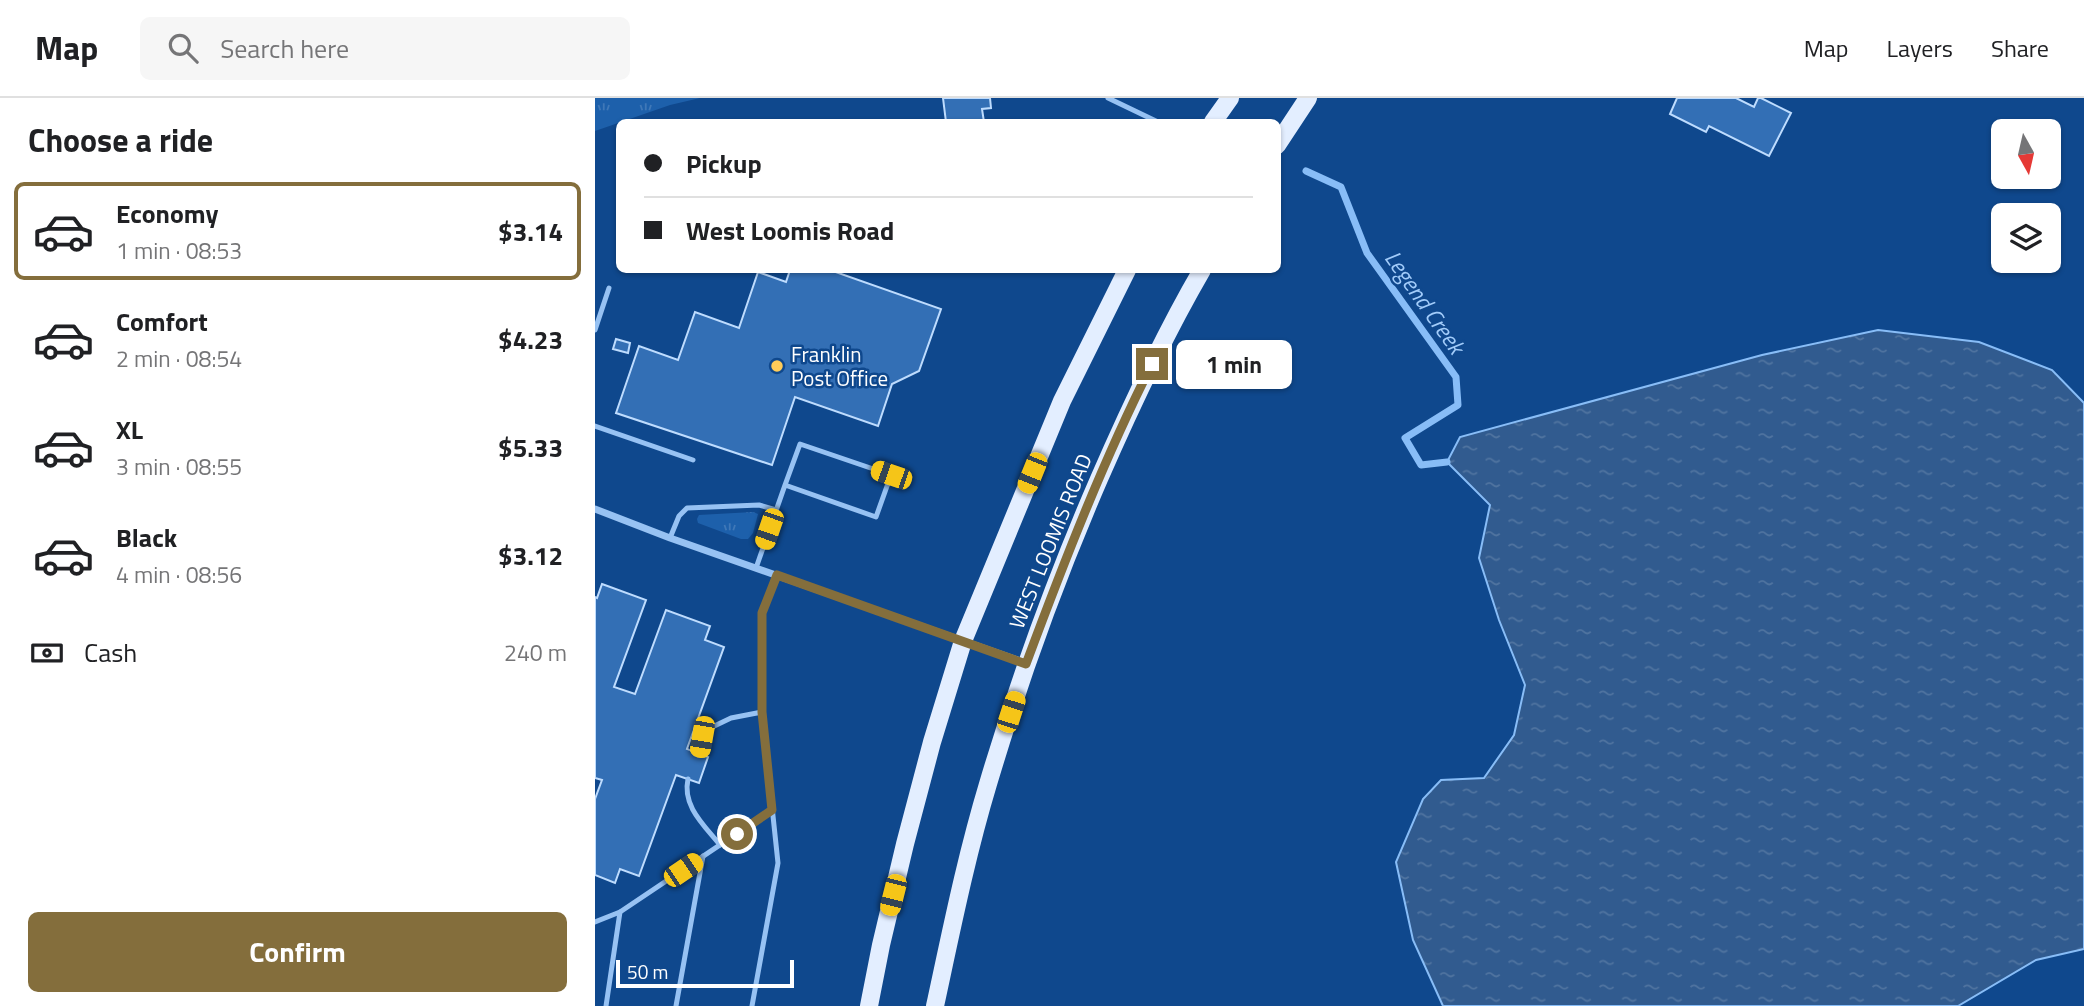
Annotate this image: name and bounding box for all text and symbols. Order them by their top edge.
search box [140,17,630,80]
text: Map [35,23,98,73]
icon: search [164,29,202,67]
text: Search here [220,29,349,68]
text: Map [1804,30,1849,66]
text: Layers [1887,30,1953,66]
text: Share [1991,30,2049,66]
text: Choose a ride [28,116,213,164]
north arrow [1991,119,2061,189]
map controls [1991,119,2061,273]
text: Pickup [686,144,762,183]
text: Economy [116,194,218,233]
icon: car [32,200,95,263]
button: layers [1991,203,2061,273]
text: West Loomis Road [686,211,894,250]
text: $3.14 [498,212,563,251]
text: 1 min · 08:53 [116,233,242,268]
water label: Legend Creek [1376,243,1475,363]
text: Comfort [116,302,208,341]
icon: car [32,308,95,371]
text: $4.23 [498,320,563,359]
place label: Franklin Post Office [791,338,888,394]
callout: 1 min [1177,340,1292,388]
text: 2 min · 08:54 [116,341,242,376]
text: 1 min [1206,347,1262,382]
route end [1136,348,1168,380]
marker: Franklin Post Office [769,358,785,374]
text: XL [116,410,143,449]
icon: car [32,416,95,479]
text: $5.33 [498,428,563,467]
text: 3 min · 08:55 [116,449,242,484]
street label: WEST LOOMIS ROAD [1000,449,1100,633]
car [1015,450,1050,496]
car [868,458,915,492]
car [753,506,786,552]
text: Black [116,518,177,557]
icon: car [32,524,95,587]
text: $3.12 [498,536,563,575]
text: 4 min · 08:56 [116,557,242,592]
text: Cash [84,633,137,672]
icon: cash [28,634,66,672]
text: 240 m [504,635,567,670]
car [995,689,1028,735]
car [689,714,716,760]
route start [721,818,753,850]
car [660,850,707,890]
car [878,872,909,918]
button: Confirm [28,912,567,992]
scale bar [616,957,795,989]
text: 50 m [627,957,668,986]

